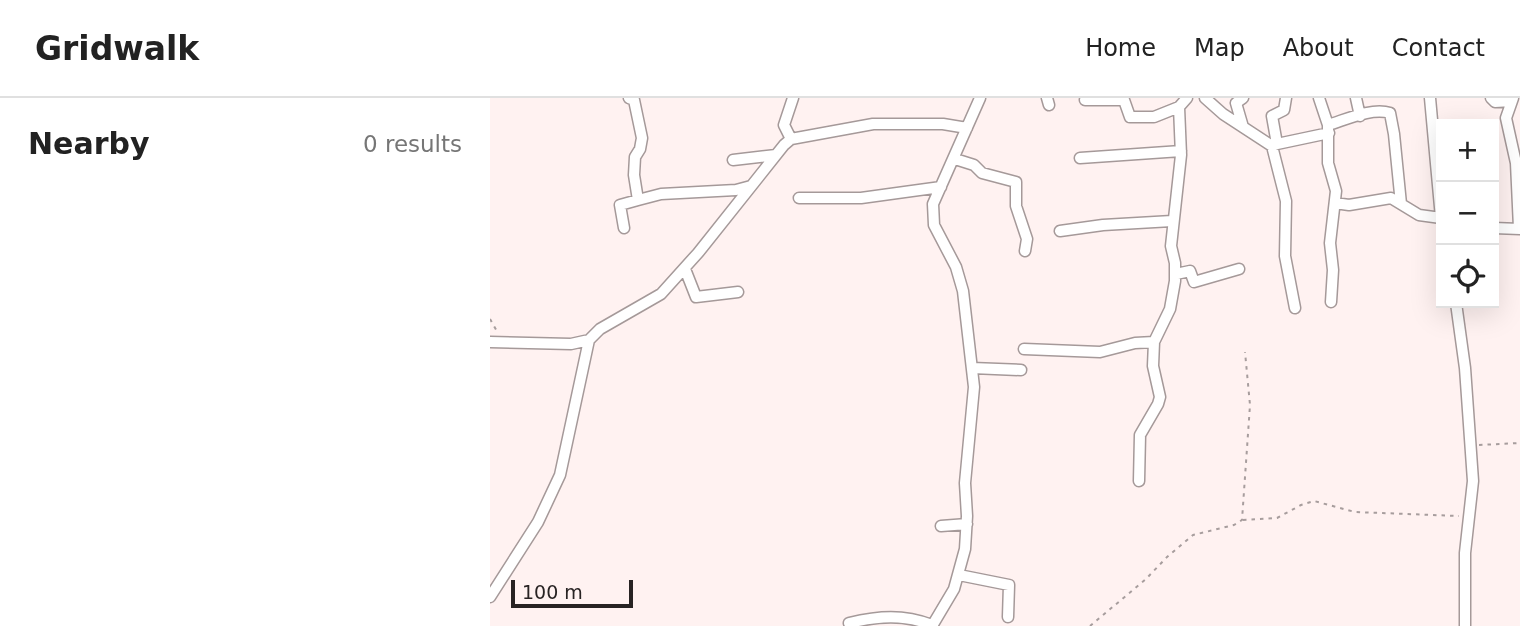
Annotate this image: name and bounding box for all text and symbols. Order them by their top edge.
text: Gridwalk [35,29,199,68]
text: Home [1085,34,1156,62]
text: Map [1194,34,1245,62]
text: About [1283,34,1354,62]
text: Contact [1392,34,1485,62]
map controls [1436,119,1499,308]
button: + [1436,119,1499,182]
text: Nearby [28,126,150,161]
text: 0 results [363,131,462,157]
button: − [1436,182,1499,245]
button: locate [1436,245,1499,308]
scale bar [511,577,634,609]
text: 100 m [522,581,583,603]

